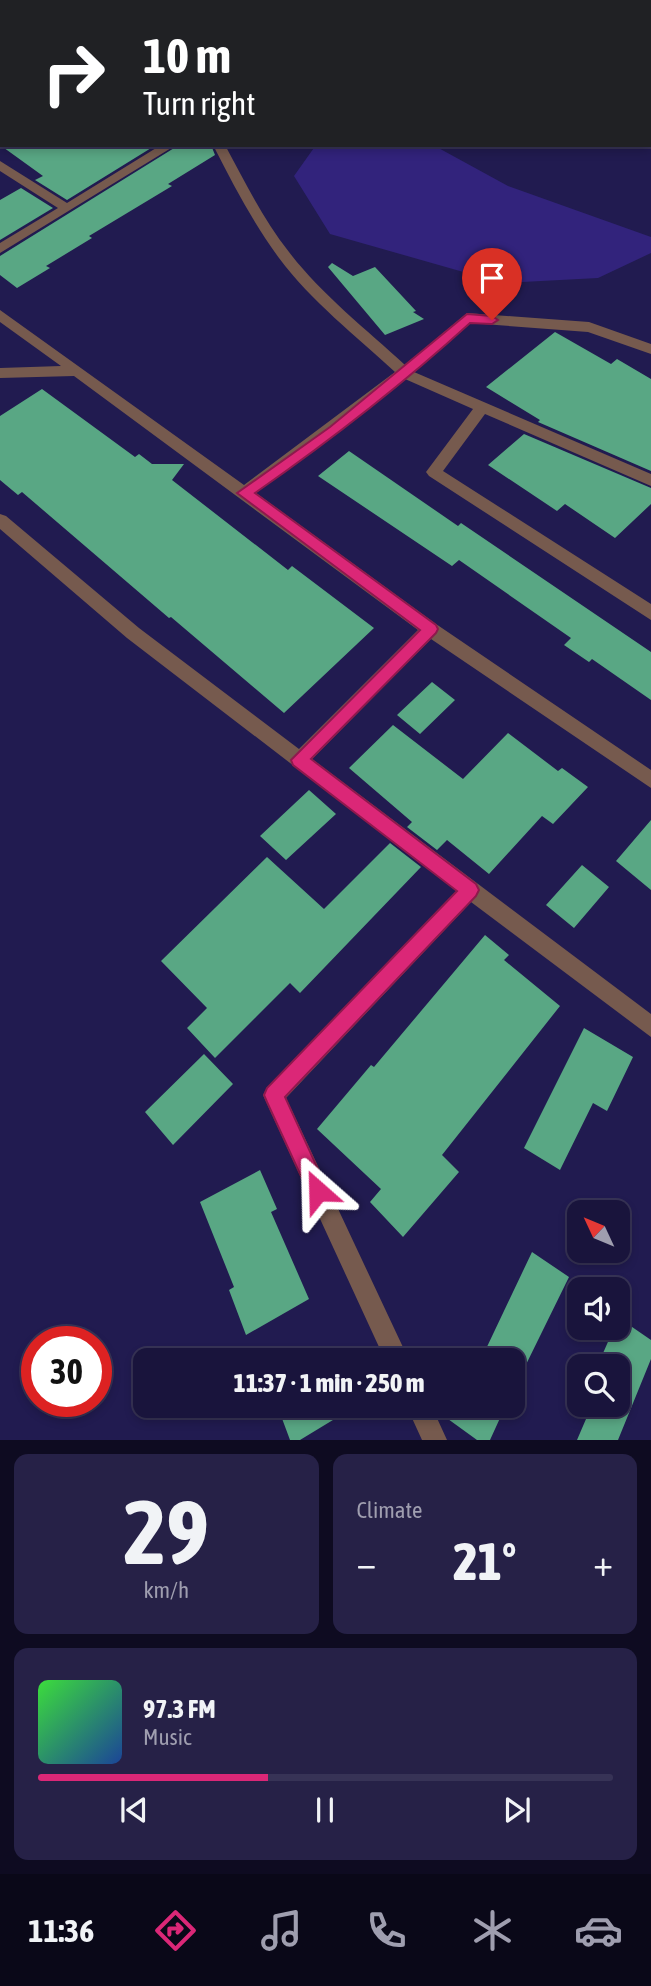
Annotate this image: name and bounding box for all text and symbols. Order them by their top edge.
text: 10 m [143,27,231,83]
icon: right [28,28,119,119]
text: Turn right [143,85,256,122]
pin [462,248,522,320]
icon: arrive [473,259,511,297]
position arrow [281,1154,355,1228]
north arrow [567,1200,630,1264]
map controls [567,1200,630,1417]
button: sound [567,1277,630,1340]
speed limit sign: 30 [21,1326,112,1417]
button: search [567,1354,630,1417]
text: 11:37 · 1 min · 250 m [234,1368,424,1398]
text: 29 [123,1479,209,1583]
text: Climate [357,1497,422,1523]
text: 21° [453,1531,516,1591]
text: − [357,1541,376,1584]
text: + [593,1541,613,1584]
text: km/h [143,1577,189,1603]
text: 97.3 FM [143,1694,216,1724]
text: Music [143,1724,191,1750]
icon: previous [115,1791,153,1829]
icon: pause [306,1791,344,1829]
icon: next [498,1791,536,1829]
icon: directions [151,1906,200,1955]
icon: music [257,1906,306,1955]
icon: phone [362,1906,411,1955]
icon: climate [468,1906,517,1955]
icon: car [574,1906,623,1955]
text: 11:36 [28,1912,94,1949]

